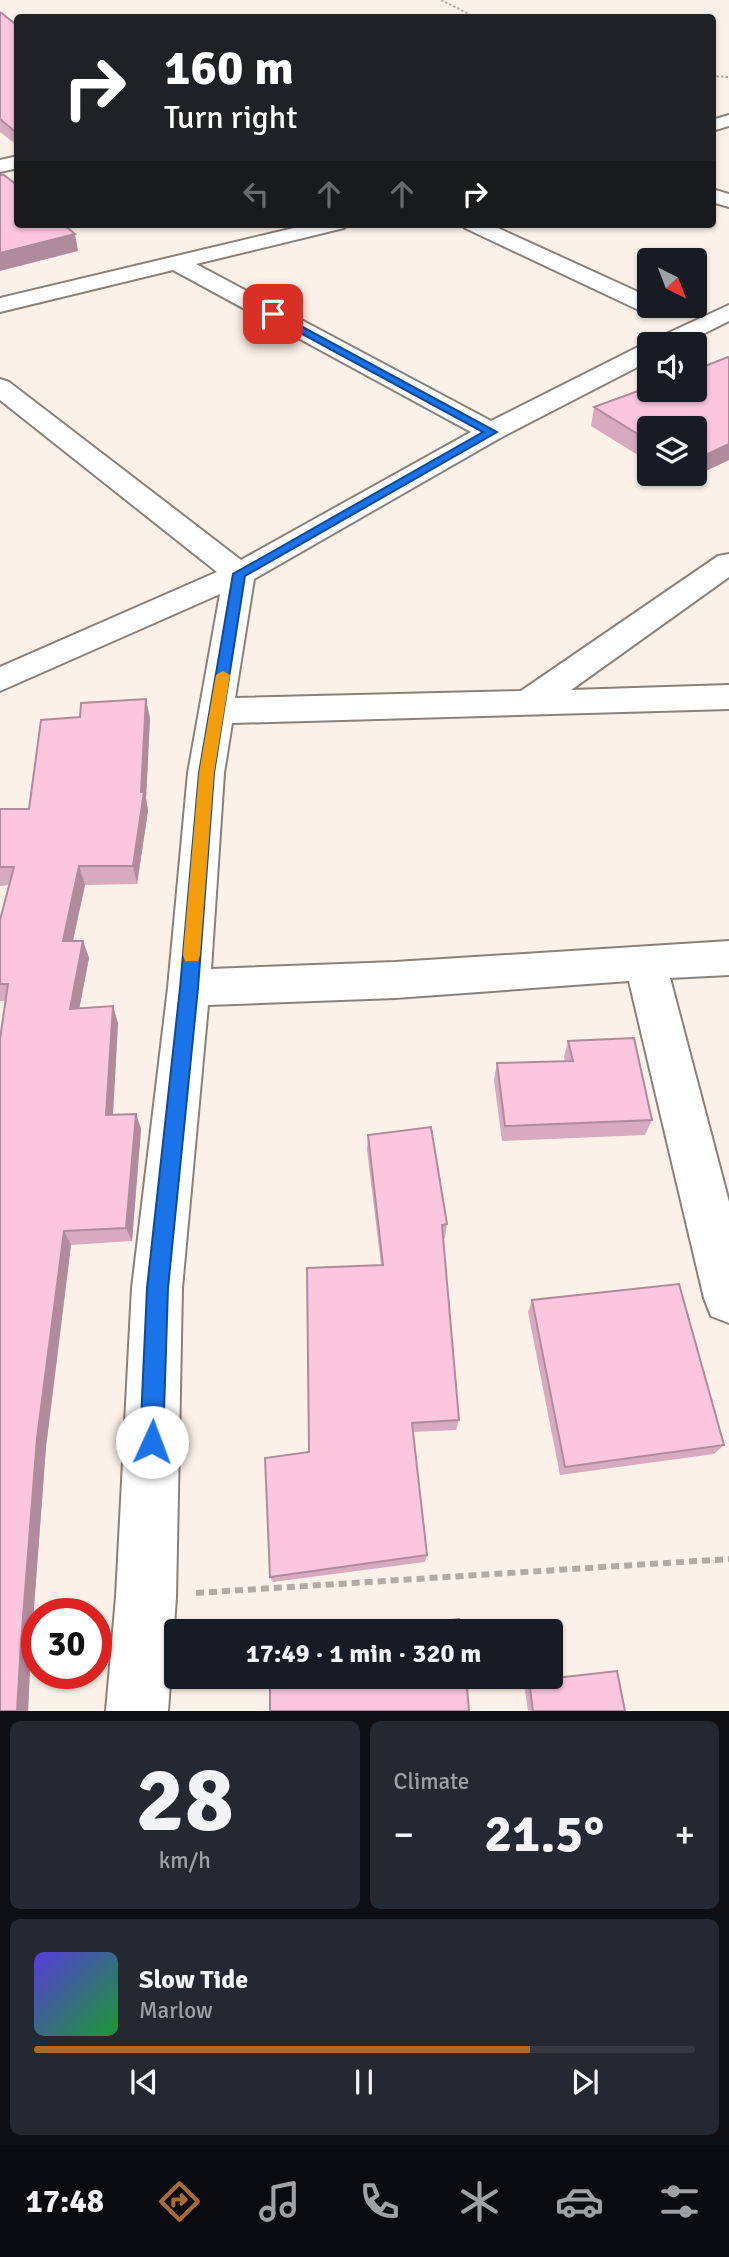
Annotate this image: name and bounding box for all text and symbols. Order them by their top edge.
text: 160 m [164,38,294,98]
icon: right [49,42,140,133]
text: Turn right [164,98,297,137]
icon: left [237,175,275,213]
icon: ahead [310,175,348,213]
icon: ahead [383,175,421,213]
icon: right [456,175,494,213]
north arrow [637,248,707,318]
map controls [637,248,707,486]
pin [243,284,303,344]
icon: arrive [254,295,292,333]
button: sound [637,332,707,402]
button: layers [637,416,707,486]
position arrow [115,1405,189,1479]
speed limit sign: 30 [21,1598,112,1689]
text: 17:49 · 1 min · 320 m [246,1638,481,1670]
text: 28 [136,1744,234,1857]
text: Climate [394,1767,469,1796]
text: 21.5° [484,1802,604,1866]
text: − [394,1811,414,1858]
text: + [674,1811,695,1858]
text: km/h [159,1846,211,1875]
text: Slow Tide [139,1964,248,1996]
text: Marlow [139,1996,213,2025]
icon: previous [125,2063,163,2101]
icon: pause [345,2063,383,2101]
icon: next [566,2063,604,2101]
icon: directions [155,2177,204,2226]
icon: music [255,2177,304,2226]
icon: phone [355,2177,404,2226]
icon: climate [455,2177,504,2226]
icon: car [555,2177,604,2226]
icon: filters [655,2177,704,2226]
text: 17:48 [25,2182,104,2221]

